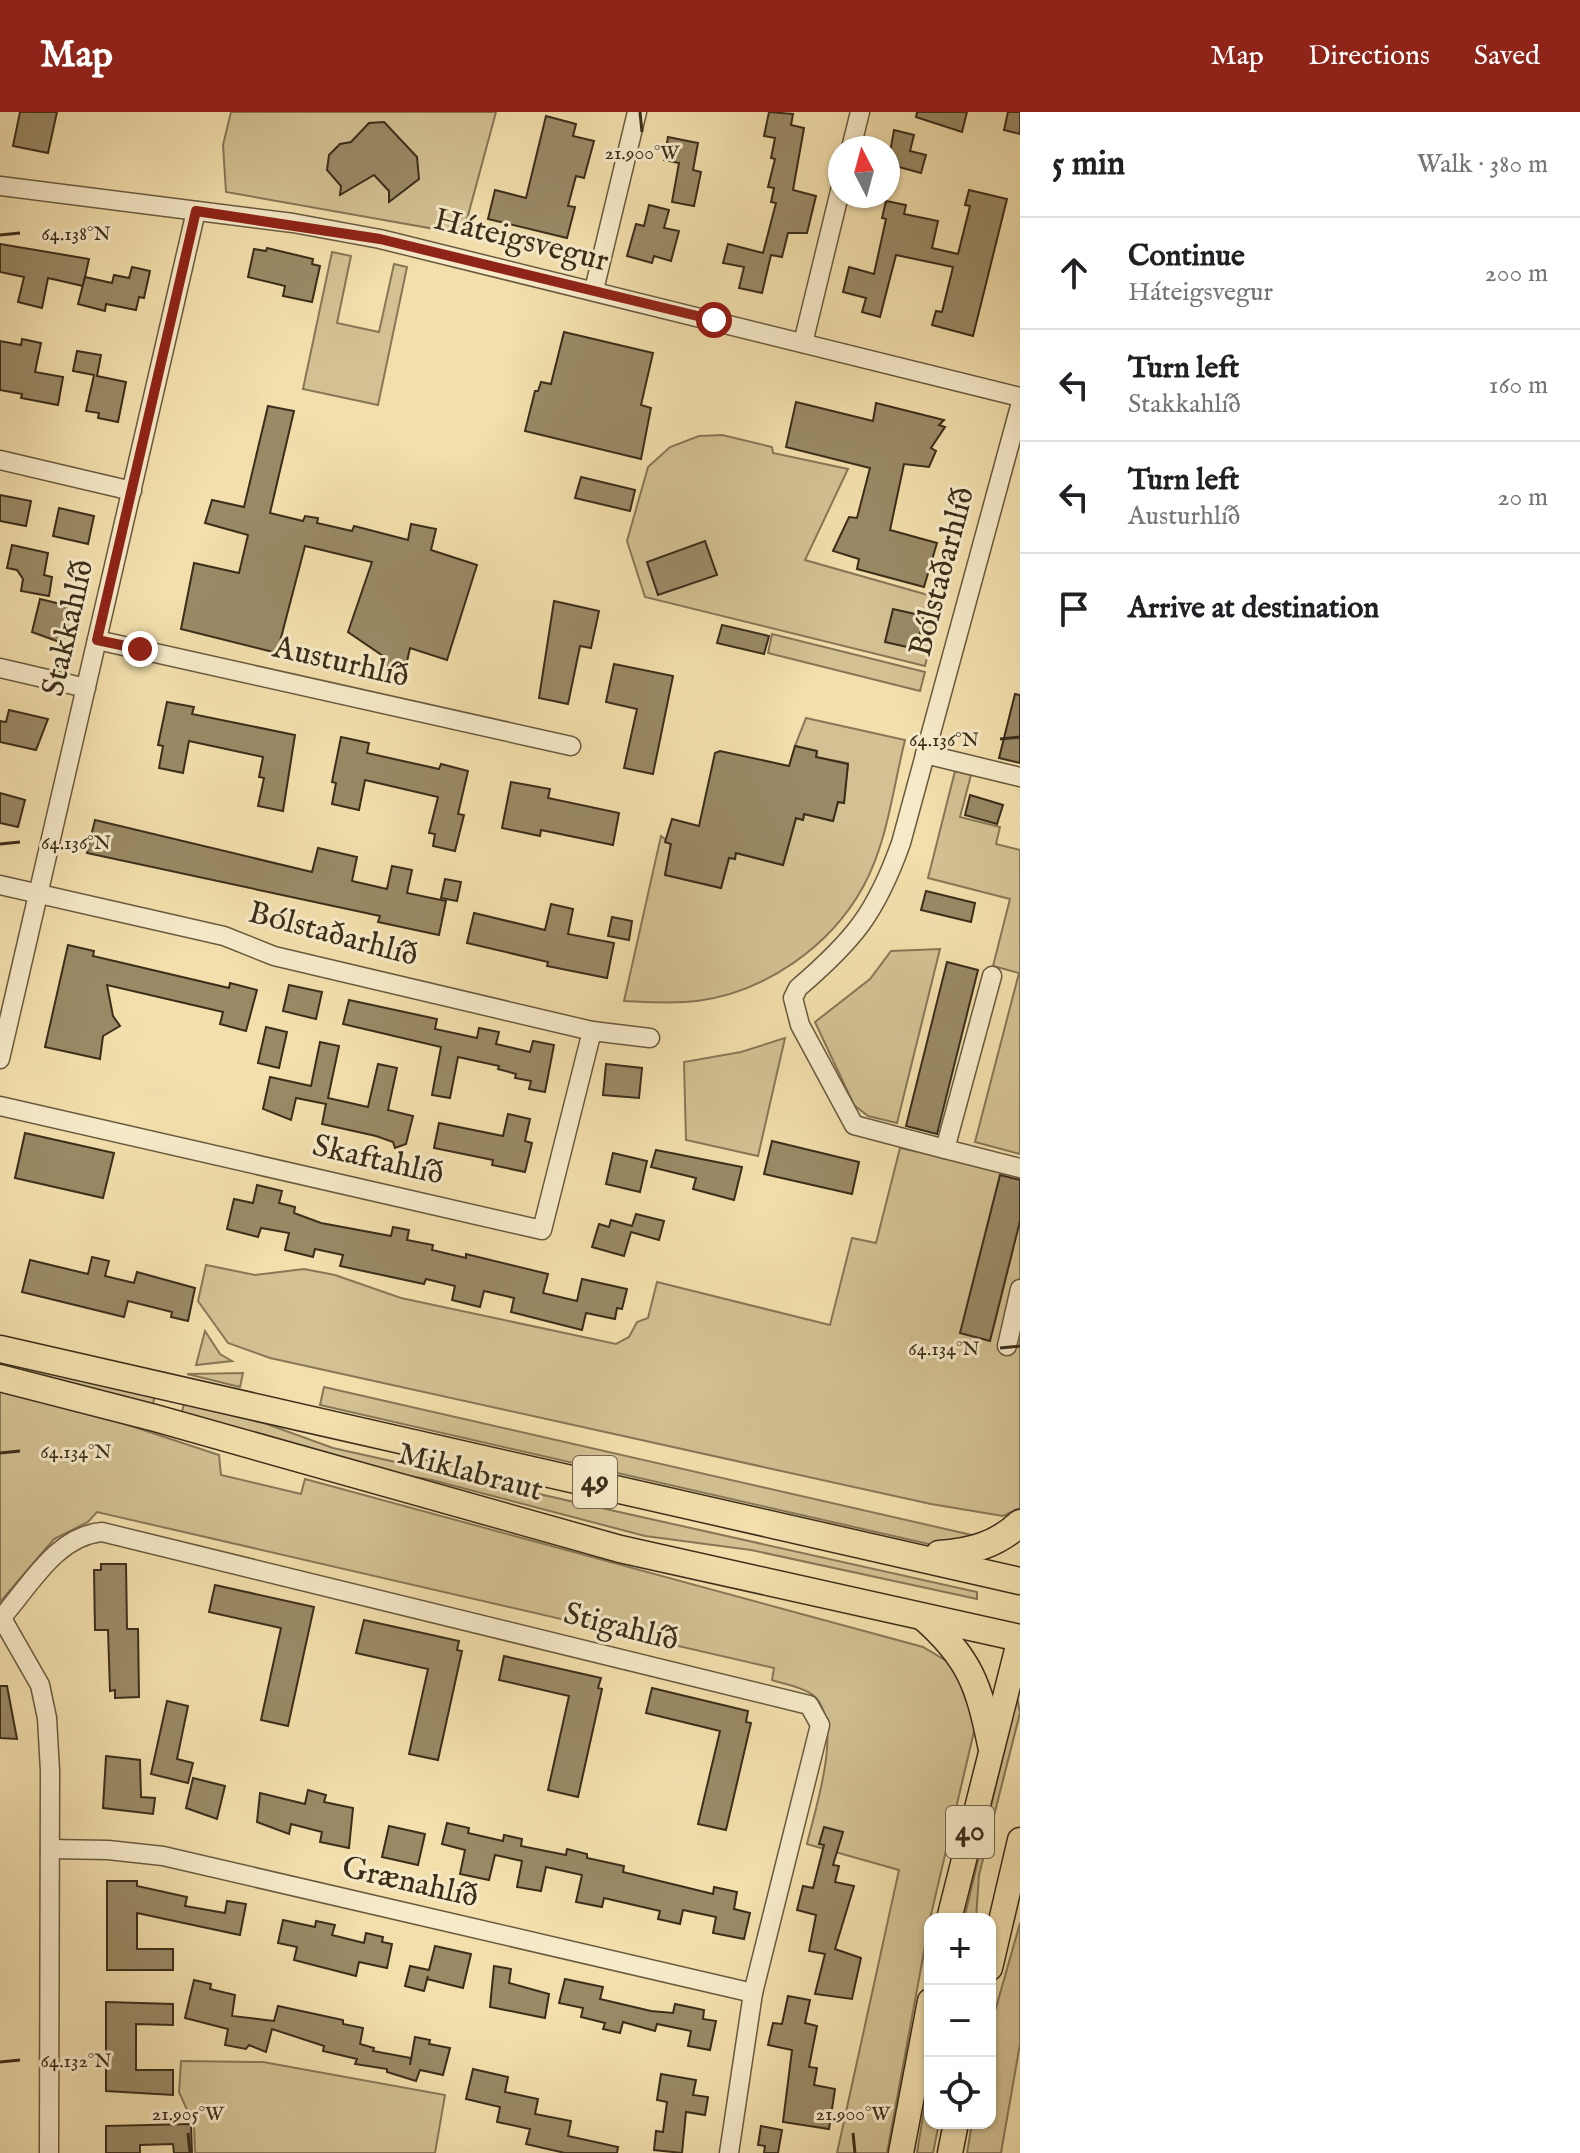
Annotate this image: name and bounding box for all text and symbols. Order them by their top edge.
text: Map [40,32,113,80]
text: Map [1210,39,1264,74]
text: Directions [1308,39,1430,74]
text: Saved [1474,39,1540,74]
north arrow [828,136,900,208]
text: 21.900°W [605,141,680,166]
text: 5 min [1052,143,1125,186]
text: Walk · 380 m [1417,148,1548,181]
street label: Háteigsvegur [429,200,613,283]
text: 64.138°N [41,222,111,247]
text: Continue [1128,238,1245,276]
icon: ahead [1052,251,1096,295]
text: 200 m [1484,257,1548,290]
text: Háteigsvegur [1128,276,1273,309]
route start [696,302,732,338]
text: Turn left [1128,350,1239,388]
icon: left [1052,363,1096,407]
text: 160 m [1489,369,1548,402]
text: Stakkahlíð [1128,388,1241,421]
text: Turn left [1128,462,1239,500]
icon: left [1052,475,1096,519]
text: 20 m [1497,481,1548,514]
street label: Bólstaðarhlíð [901,483,985,661]
text: Austurhlíð [1128,500,1241,533]
street label: Stakkahlíð [33,556,105,700]
icon: arrive [1052,587,1096,631]
text: Arrive at destination [1128,590,1379,628]
street label: Austurhlíð [268,627,413,699]
route end [122,631,158,667]
text: 64.136°N [909,728,979,753]
text: 64.136°N [41,831,111,856]
street label: Bólstaðarhlíð [244,893,422,977]
street label: Skaftahlíð [308,1126,448,1196]
text: 64.134°N [908,1337,980,1362]
street label: Miklabraut [393,1434,547,1512]
text: 64.134°N [40,1440,112,1465]
road number: 49 [573,1456,617,1508]
street label: Stigahlíð [559,1594,683,1662]
road number: 40 [946,1806,994,1858]
street label: Grænahlíð [338,1847,482,1919]
map controls [924,1913,996,2129]
button: + [924,1913,996,1985]
button: − [924,1985,996,2057]
text: 64.132°N [41,2049,111,2074]
button: locate [924,2057,996,2129]
text: 21.905°W [152,2102,225,2127]
text: 21.900°W [816,2102,891,2127]

